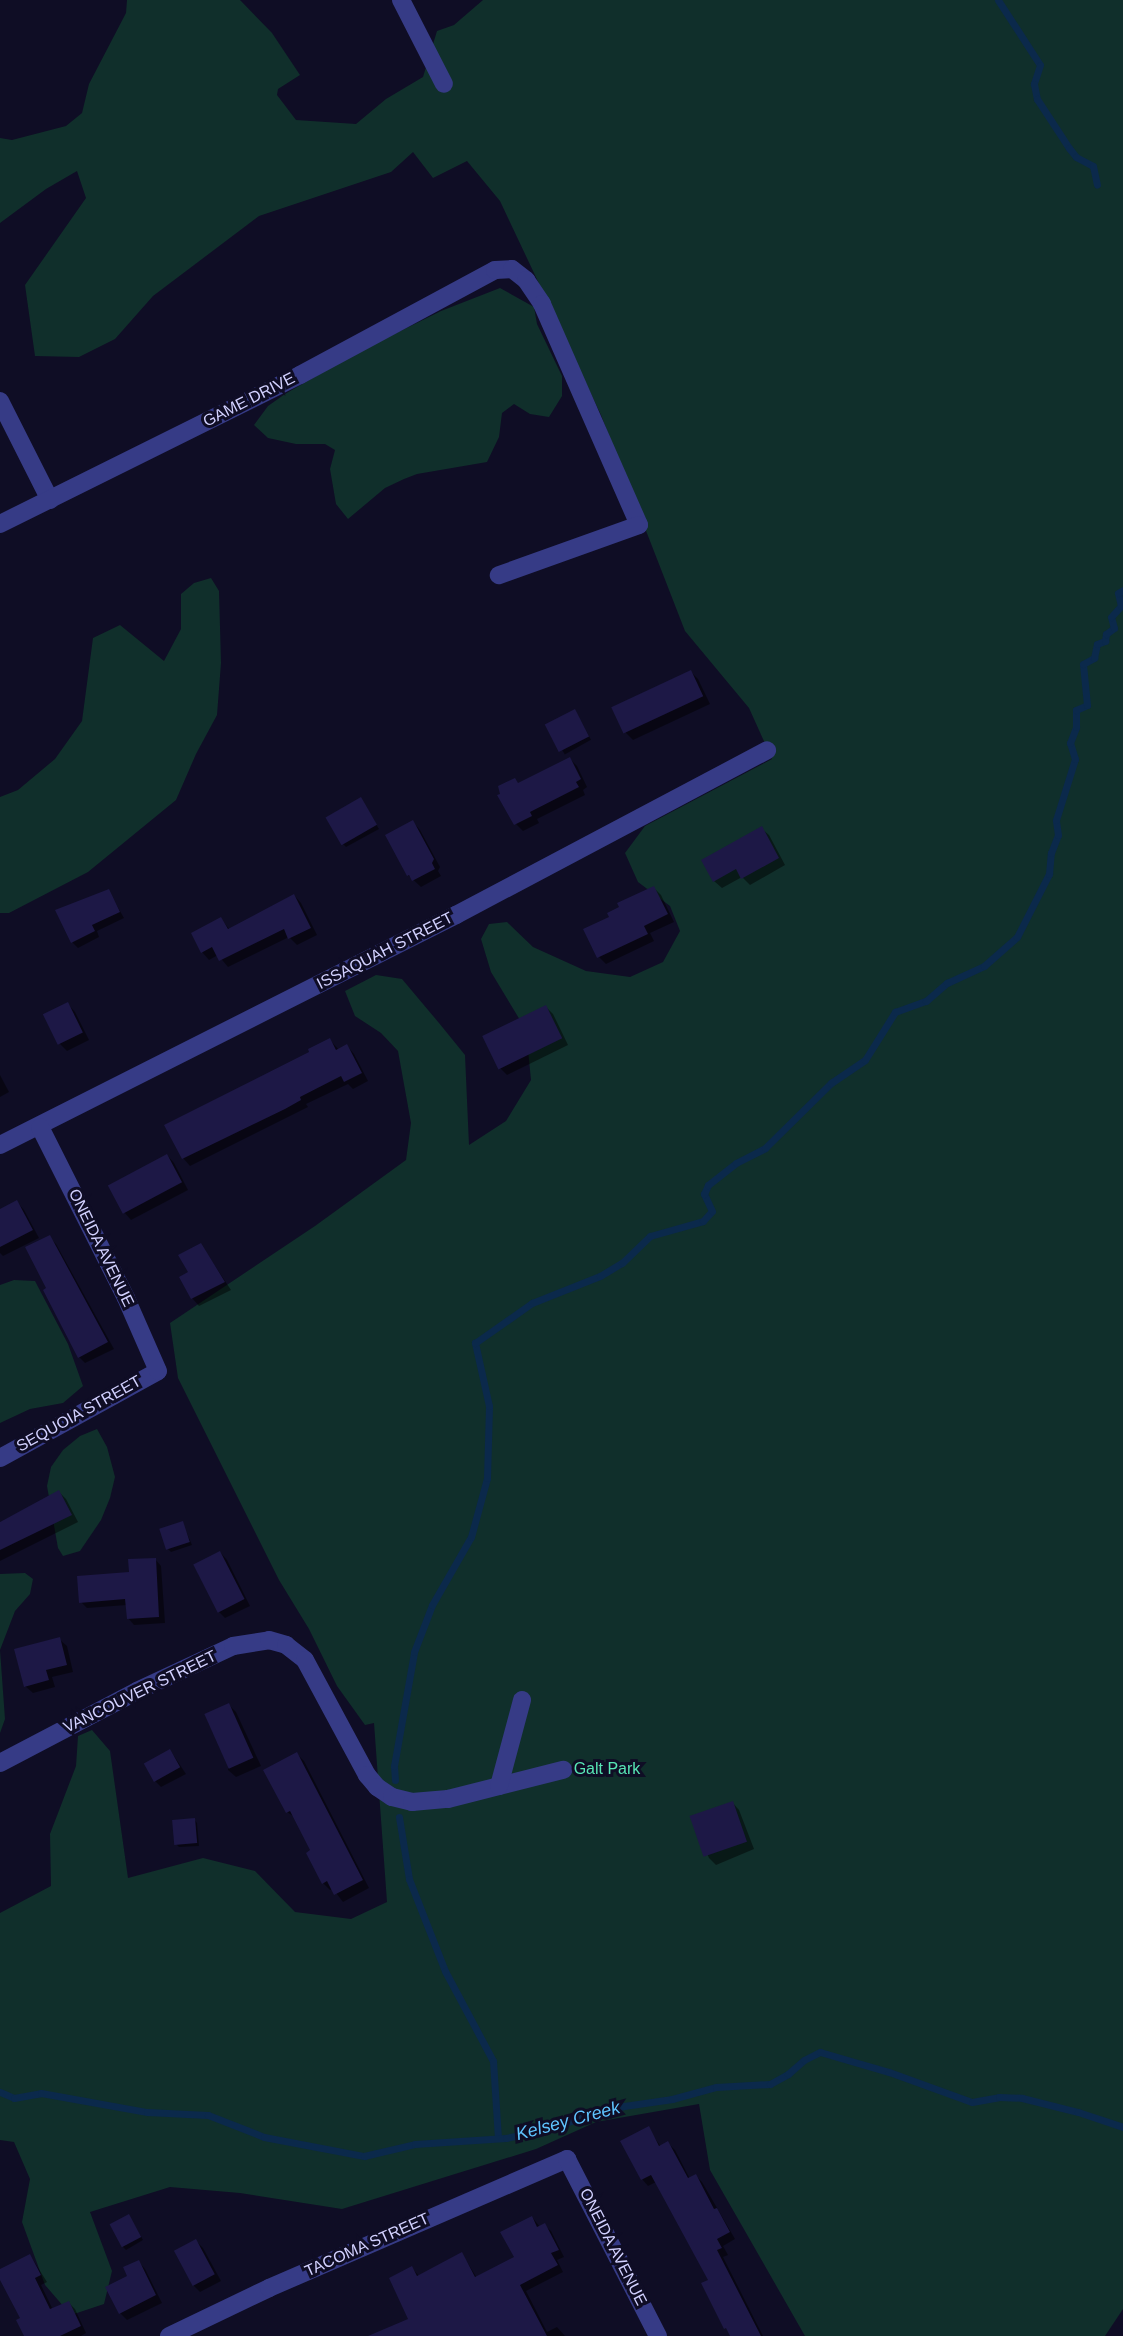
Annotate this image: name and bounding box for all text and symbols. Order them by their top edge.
street label: GAME DRIVE [200,369,298,431]
street label: ISSAQUAH STREET [314,908,456,994]
street label: ONEIDA AVENUE [64,1185,138,1311]
street label: SEQUOIA STREET [13,1372,145,1456]
street label: VANCOUVER STREET [60,1647,220,1737]
park label: Galt Park [574,1759,640,1779]
water label: Kelsey Creek [514,2097,622,2145]
street label: ONEIDA AVENUE [575,2185,651,2309]
street label: TACOMA STREET [302,2209,432,2281]

